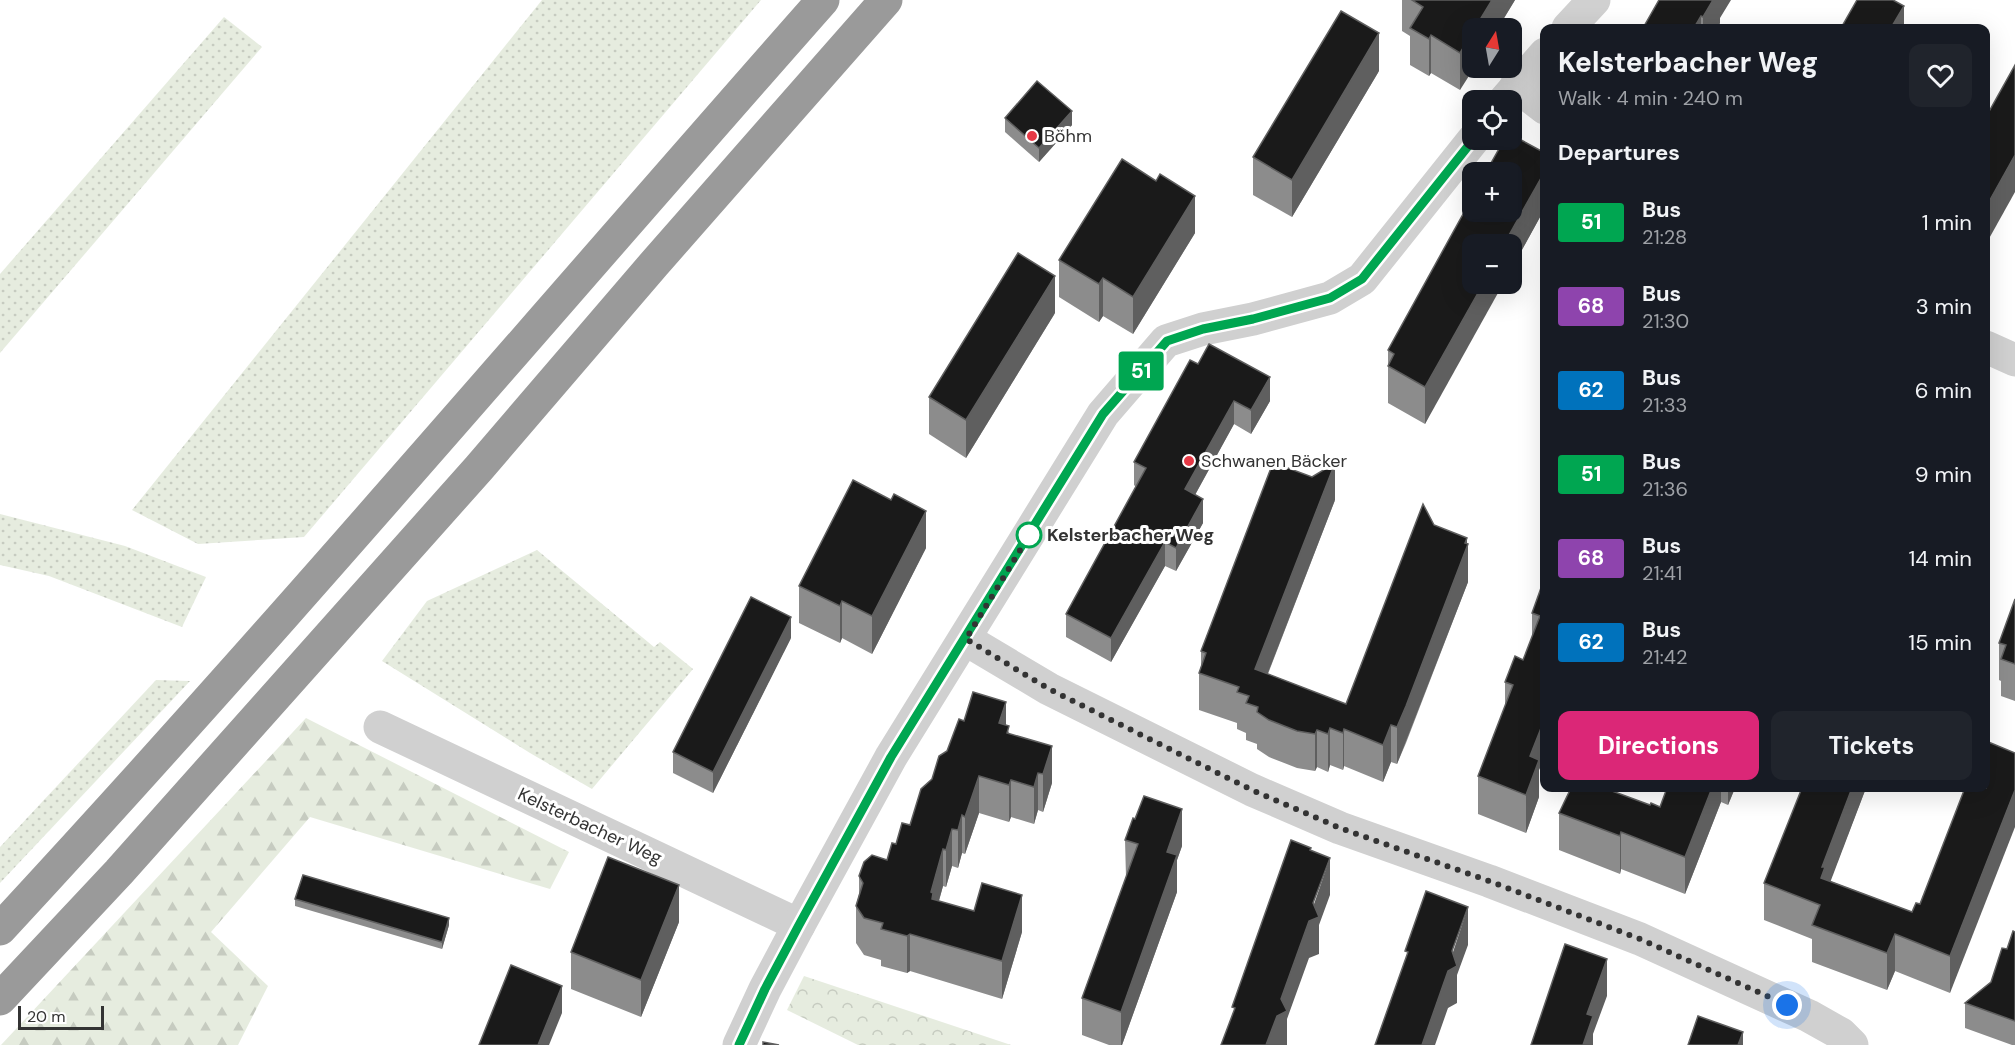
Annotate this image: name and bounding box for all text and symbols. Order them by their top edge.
north arrow [1462,18,1522,78]
map controls [1462,18,1522,294]
text: Kelsterbacher Weg [1558,44,1818,81]
button: heart [1909,44,1972,107]
text: Walk · 4 min · 240 m [1558,85,1743,111]
button: locate [1462,90,1522,150]
place label: Böhm [1044,124,1092,148]
marker: Böhm [1025,129,1039,143]
text: Departures [1558,138,1680,167]
button: + [1462,162,1522,222]
text: Bus [1642,195,1681,224]
text: 51 [1581,208,1601,236]
text: 1 min [1922,208,1972,237]
text: 21:28 [1642,224,1687,250]
button: − [1462,234,1522,294]
text: Bus [1642,279,1681,308]
text: 68 [1578,292,1604,320]
text: 3 min [1916,292,1972,321]
text: 21:30 [1642,308,1689,334]
line badge: 51 [1114,352,1168,391]
text: 51 [1131,357,1151,385]
text: Bus [1642,363,1681,392]
text: 62 [1578,376,1604,404]
text: 6 min [1915,376,1972,405]
text: 21:33 [1642,392,1687,418]
text: Bus [1642,447,1681,476]
place label: Schwanen Bäcker [1201,449,1348,473]
marker: Schwanen Bäcker [1182,454,1196,468]
text: 51 [1581,460,1601,488]
text: 9 min [1915,460,1972,489]
text: 21:36 [1642,476,1688,502]
marker: Kelsterbacher Weg [1016,522,1042,548]
place label: Kelsterbacher Weg [1047,523,1214,547]
text: Bus [1642,531,1681,560]
text: 68 [1578,544,1604,572]
text: 14 min [1908,544,1972,573]
text: 21:41 [1642,560,1682,586]
text: Bus [1642,615,1681,644]
text: 62 [1578,628,1604,656]
text: 15 min [1908,628,1972,657]
text: 21:42 [1642,644,1687,670]
button: Directions [1558,711,1759,780]
button: Tickets [1771,711,1972,780]
street label: Kelsterbacher Weg [514,782,666,870]
your location [1772,990,1802,1020]
scale bar [18,1003,104,1030]
text: 20 m [27,1006,66,1027]

